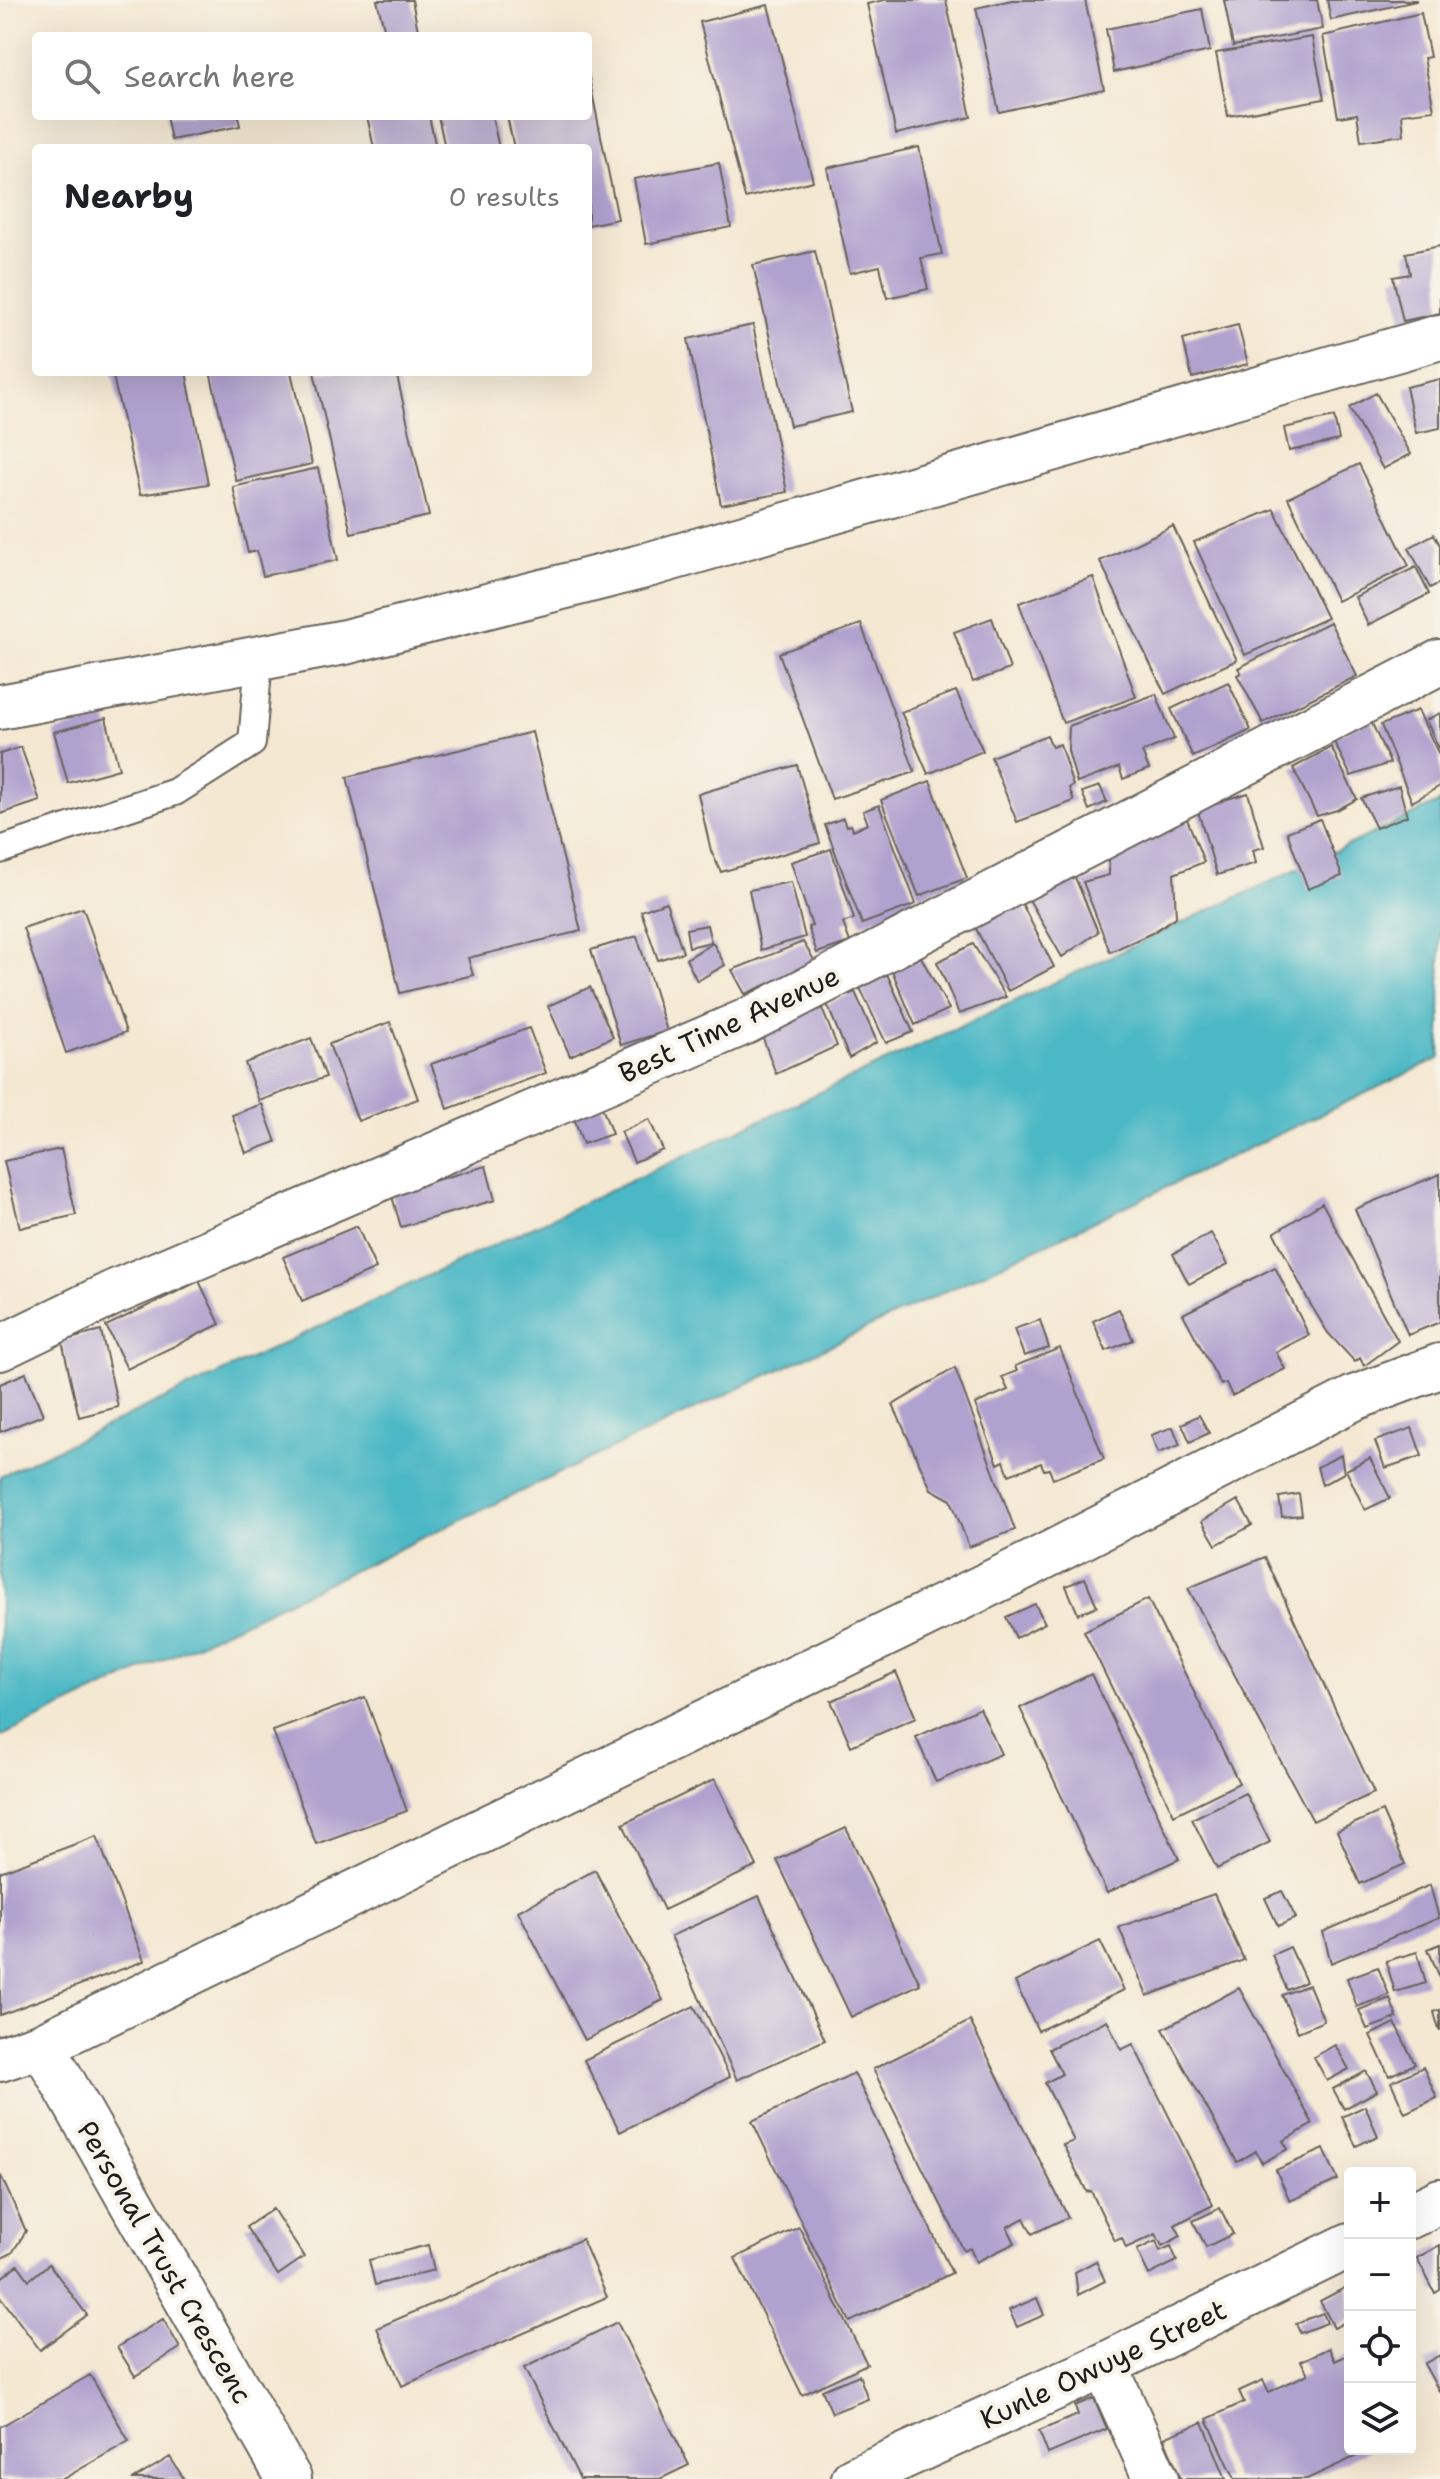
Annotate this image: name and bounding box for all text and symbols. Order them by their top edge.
search box [32,32,592,120]
icon: search [60,54,104,98]
text: Search here [124,56,295,97]
text: Nearby [64,173,194,219]
text: 0 results [448,179,560,214]
street label: Best Time Avenue [612,956,846,1092]
street label: Personal Trust Crescenc [68,2114,262,2410]
map controls [1344,2167,1416,2455]
button: + [1344,2167,1416,2239]
button: − [1344,2239,1416,2311]
street label: Kunle Owuye Street [974,2290,1232,2438]
button: locate [1344,2311,1416,2383]
button: layers [1344,2383,1416,2455]

